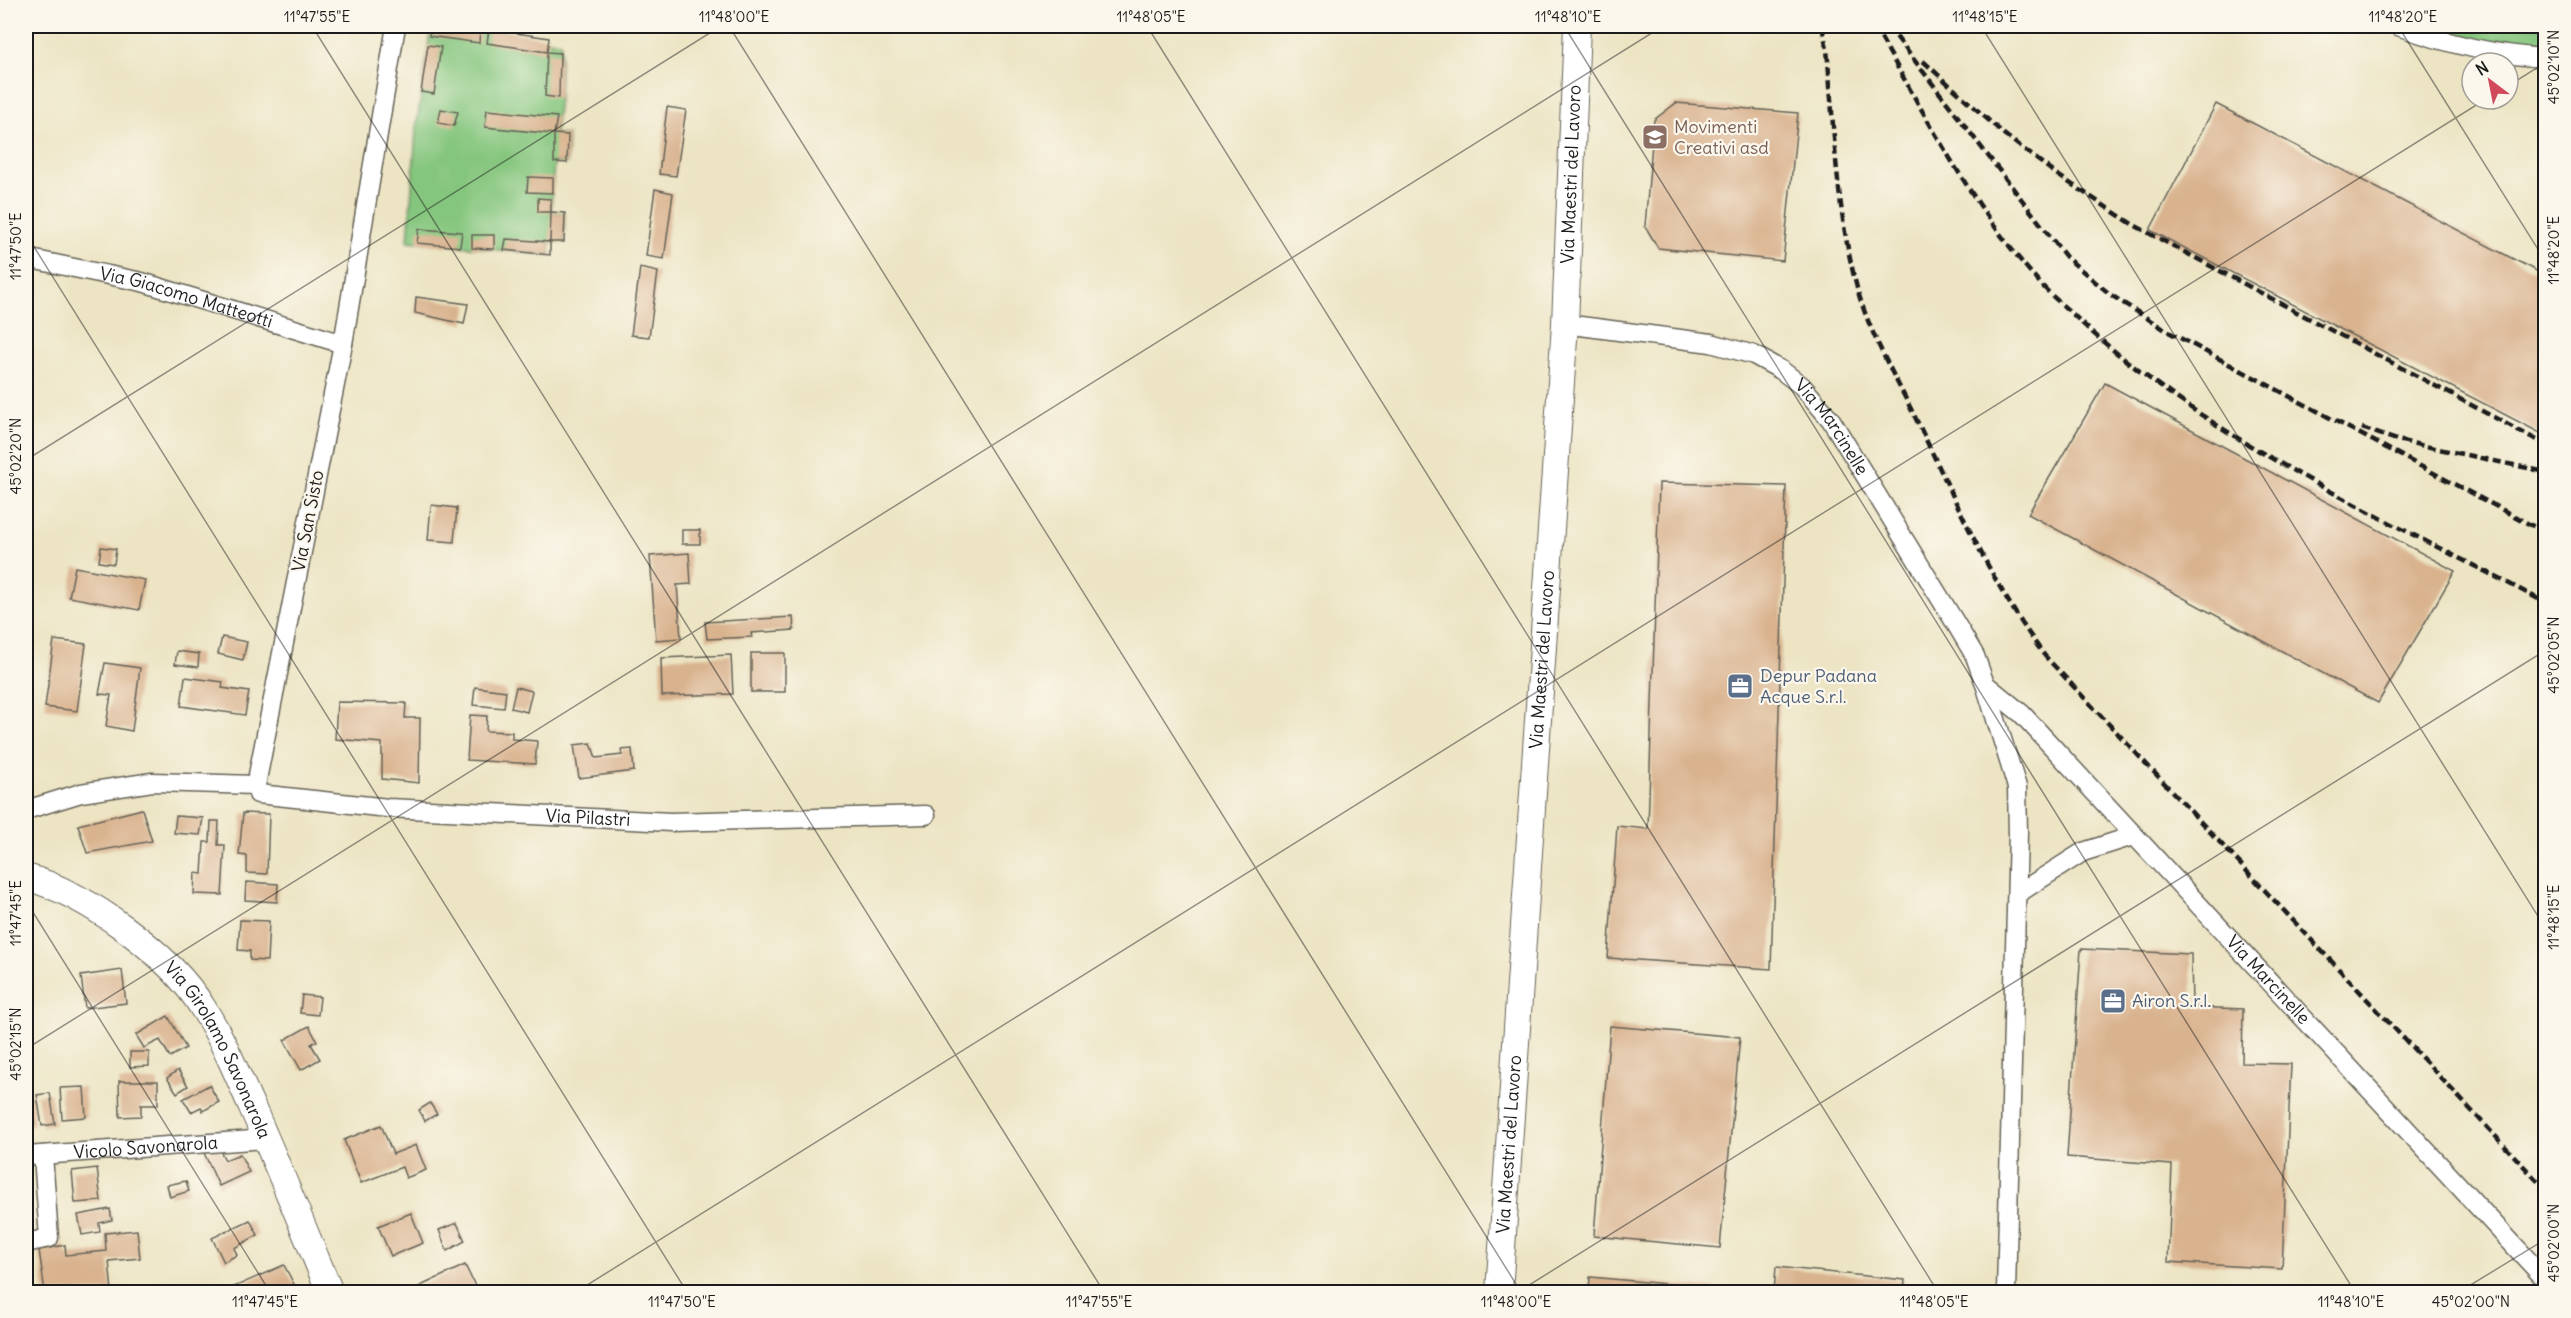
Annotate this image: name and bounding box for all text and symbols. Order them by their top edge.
text: 11°47'55"E [284,7,350,26]
text: 11°48'00"E [699,7,769,26]
text: 11°48'05"E [1116,7,1186,26]
text: 11°48'10"E [1535,7,1601,26]
text: 11°48'15"E [1952,7,2018,26]
text: 11°48'20"E [2369,7,2438,26]
text: 45°02'10"N [2544,30,2563,104]
north arrow [2460,51,2520,111]
text: N [2472,57,2492,80]
street label: Via Maestri del Lavoro [1555,84,1586,264]
place label: Movimenti Creativi asd [1674,115,1769,159]
school or university icon: Movimenti Creativi asd [1640,122,1670,152]
text: 11°47'50"E [6,212,25,280]
text: 11°48'20"E [2544,215,2563,284]
street label: Via Giacomo Matteotti [98,262,276,333]
street label: Via Marcinelle [1791,373,1874,479]
text: 45°02'20"N [6,418,25,494]
street label: Via San Sisto [286,468,329,574]
street label: Via Maestri del Lavoro [1524,569,1559,749]
text: 45°02'05"N [2544,616,2563,694]
place label: Depur Padana Acque S.r.l. [1760,664,1877,708]
office icon: Depur Padana Acque S.r.l. [1725,671,1755,701]
street label: Via Pilastri [545,804,631,831]
text: 11°47'45"E [6,880,25,946]
text: 11°48'15"E [2544,884,2563,950]
street label: Via Marcinelle [2222,930,2315,1029]
street label: Via Girolamo Savonarola [160,956,276,1142]
office icon: Airon S.r.l. [2098,986,2128,1016]
place label: Airon S.r.l. [2132,989,2211,1012]
text: 45°02'15"N [6,1007,25,1081]
street label: Via Maestri del Lavoro [1491,1054,1526,1234]
street label: Vicolo Savonarola [73,1130,218,1164]
text: 45°02'00"N [2544,1204,2563,1282]
text: 11°47'45"E [232,1292,298,1311]
text: 11°47'50"E [648,1292,716,1311]
text: 11°47'55"E [1066,1292,1132,1311]
text: 11°48'00"E [1481,1292,1551,1311]
text: 11°48'05"E [1899,1292,1969,1311]
text: 11°48'10"E [2318,1292,2384,1311]
text: 45°02'00"N [2432,1292,2510,1311]

